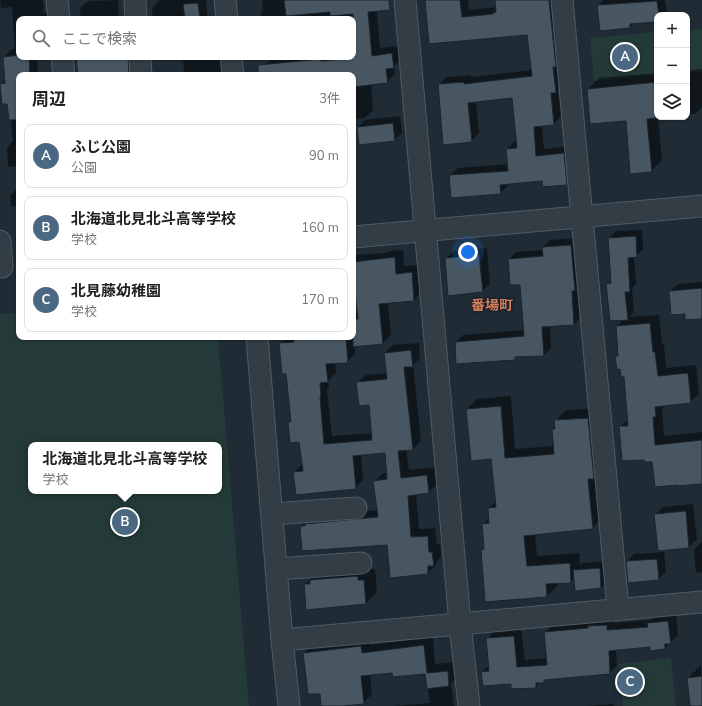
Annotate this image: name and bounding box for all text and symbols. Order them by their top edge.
map controls [654,12,690,120]
button: + [654,12,690,48]
search box [16,16,356,60]
icon: search [30,27,52,49]
text: ここで検索 [62,29,137,49]
pin: A [612,42,638,72]
button: − [654,48,690,84]
button: layers [654,84,690,120]
text: 周辺 [32,88,66,111]
text: 3件 [319,90,340,108]
text: ふじ公園 [71,137,131,157]
text: A [41,147,51,165]
text: 90 m [309,147,339,165]
text: 公園 [71,159,97,177]
text: 北海道北見北斗高等学校 [71,209,236,229]
text: B [42,219,50,237]
text: 160 m [301,219,339,237]
text: 学校 [71,231,97,249]
your location [458,242,478,262]
text: 北見藤幼稚園 [71,281,161,301]
text: C [42,291,50,309]
text: 170 m [301,291,339,309]
district label: 番場町 [471,296,513,315]
text: 学校 [71,303,97,321]
popup [28,442,222,494]
text: 北海道北見北斗高等学校 [42,449,208,469]
text: 学校 [42,471,69,489]
pin: B [112,507,138,537]
pin: C [617,667,643,697]

